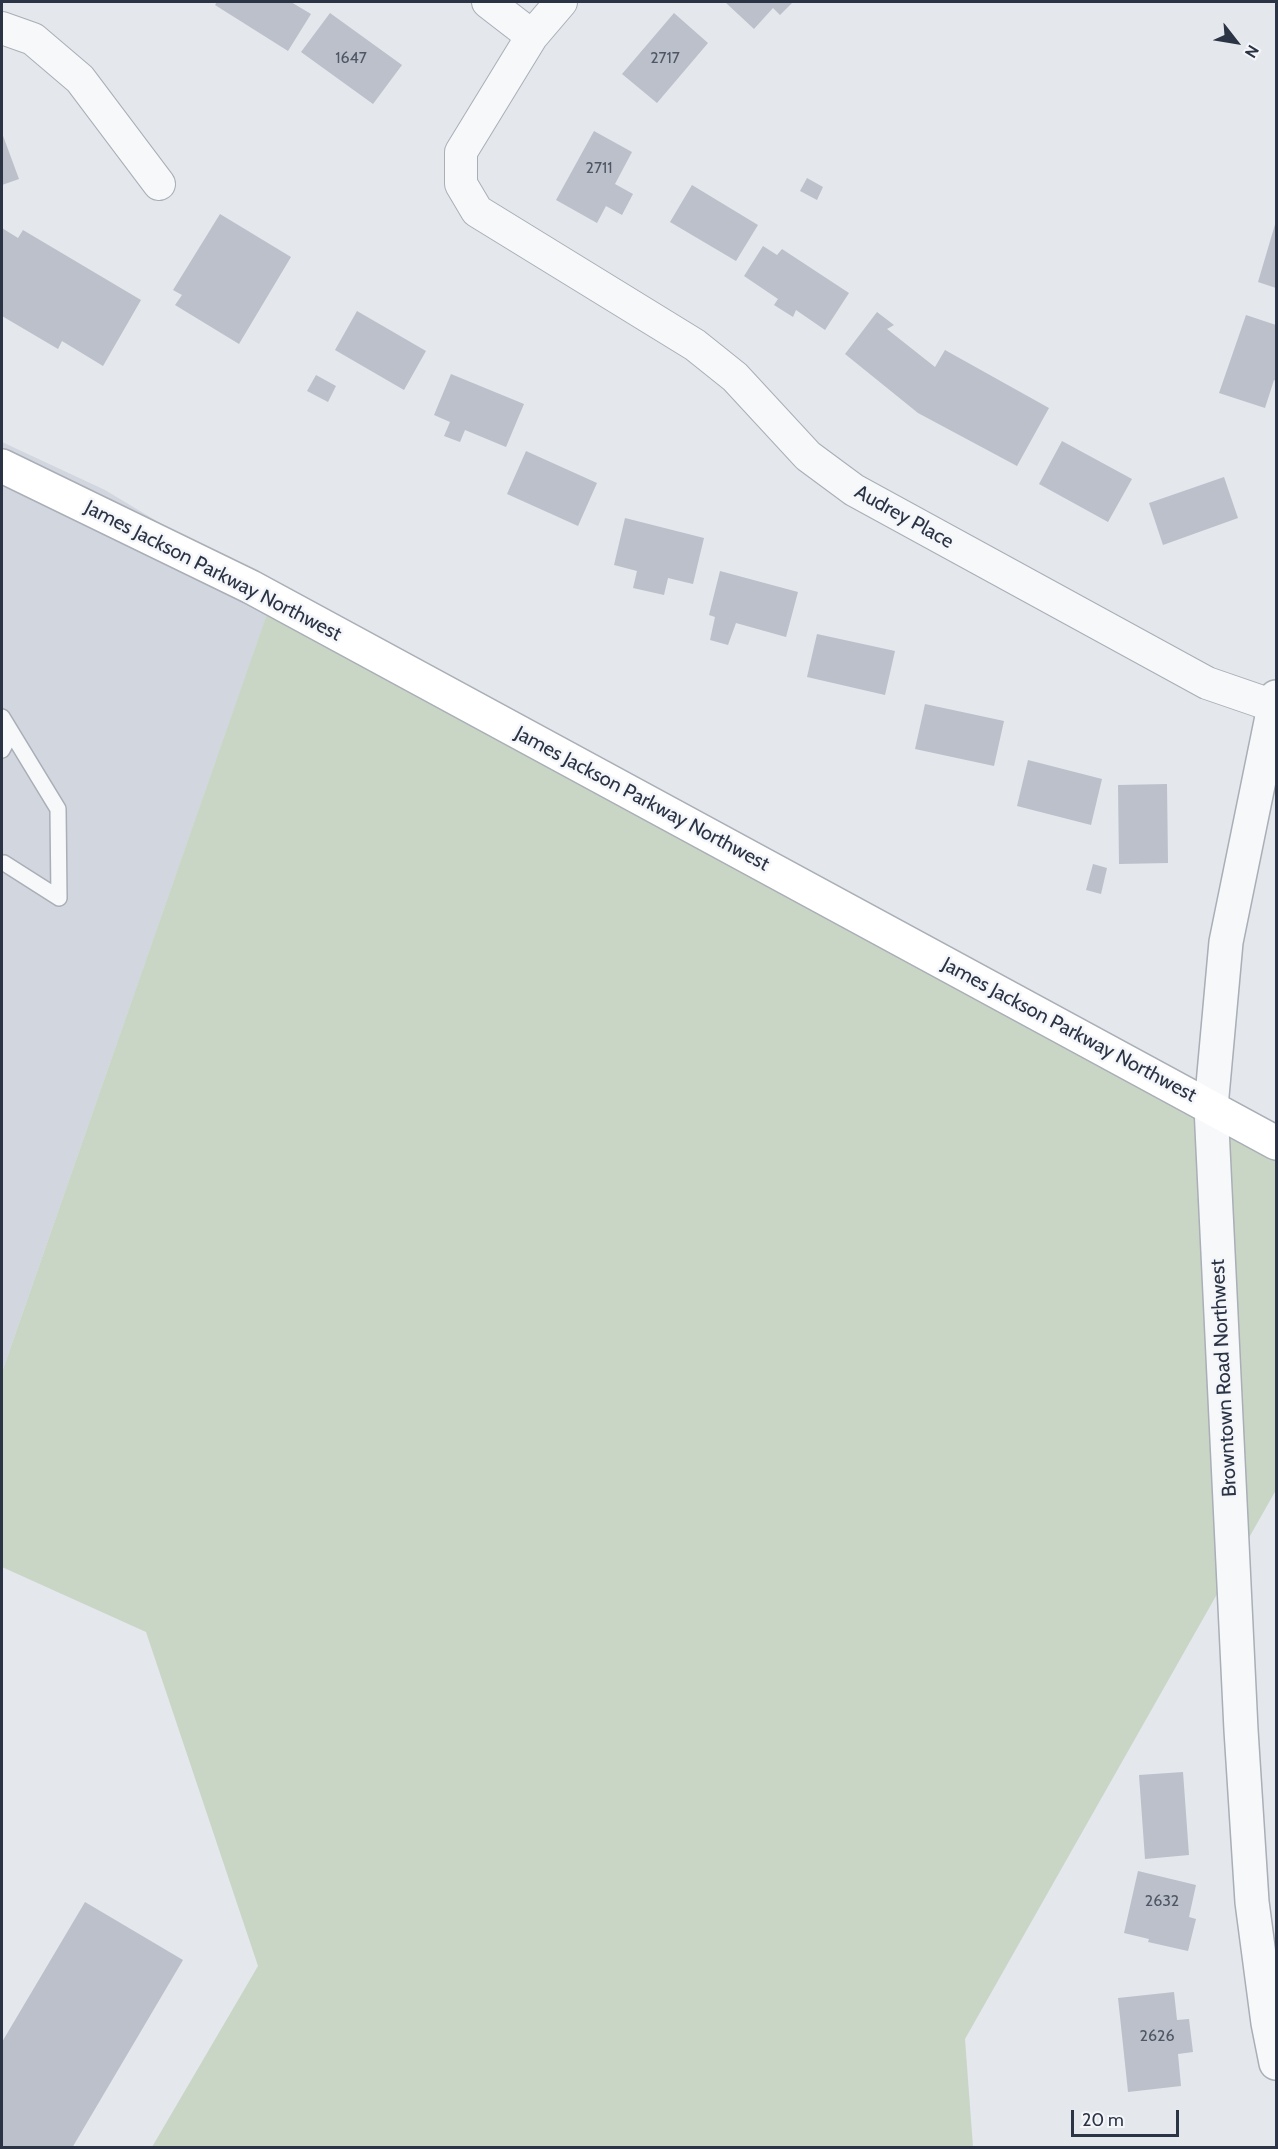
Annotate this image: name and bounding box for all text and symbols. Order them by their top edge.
north arrow [1206,12,1266,72]
text: N [1241,42,1263,61]
house number: 1647 [335,48,367,68]
house number: 2717 [650,48,680,68]
house number: 2711 [586,158,612,178]
street label: Audrey Place [850,480,958,554]
street label: James Jackson Parkway Northwest [81,496,345,646]
street label: James Jackson Parkway Northwest [511,722,773,876]
street label: James Jackson Parkway Northwest [938,953,1200,1107]
street label: Browntown Road Northwest [1206,1258,1242,1498]
house number: 2632 [1145,1891,1179,1911]
house number: 2626 [1140,2026,1174,2046]
scale bar [1074,2098,1182,2136]
text: 20 m [1082,2109,1124,2131]

